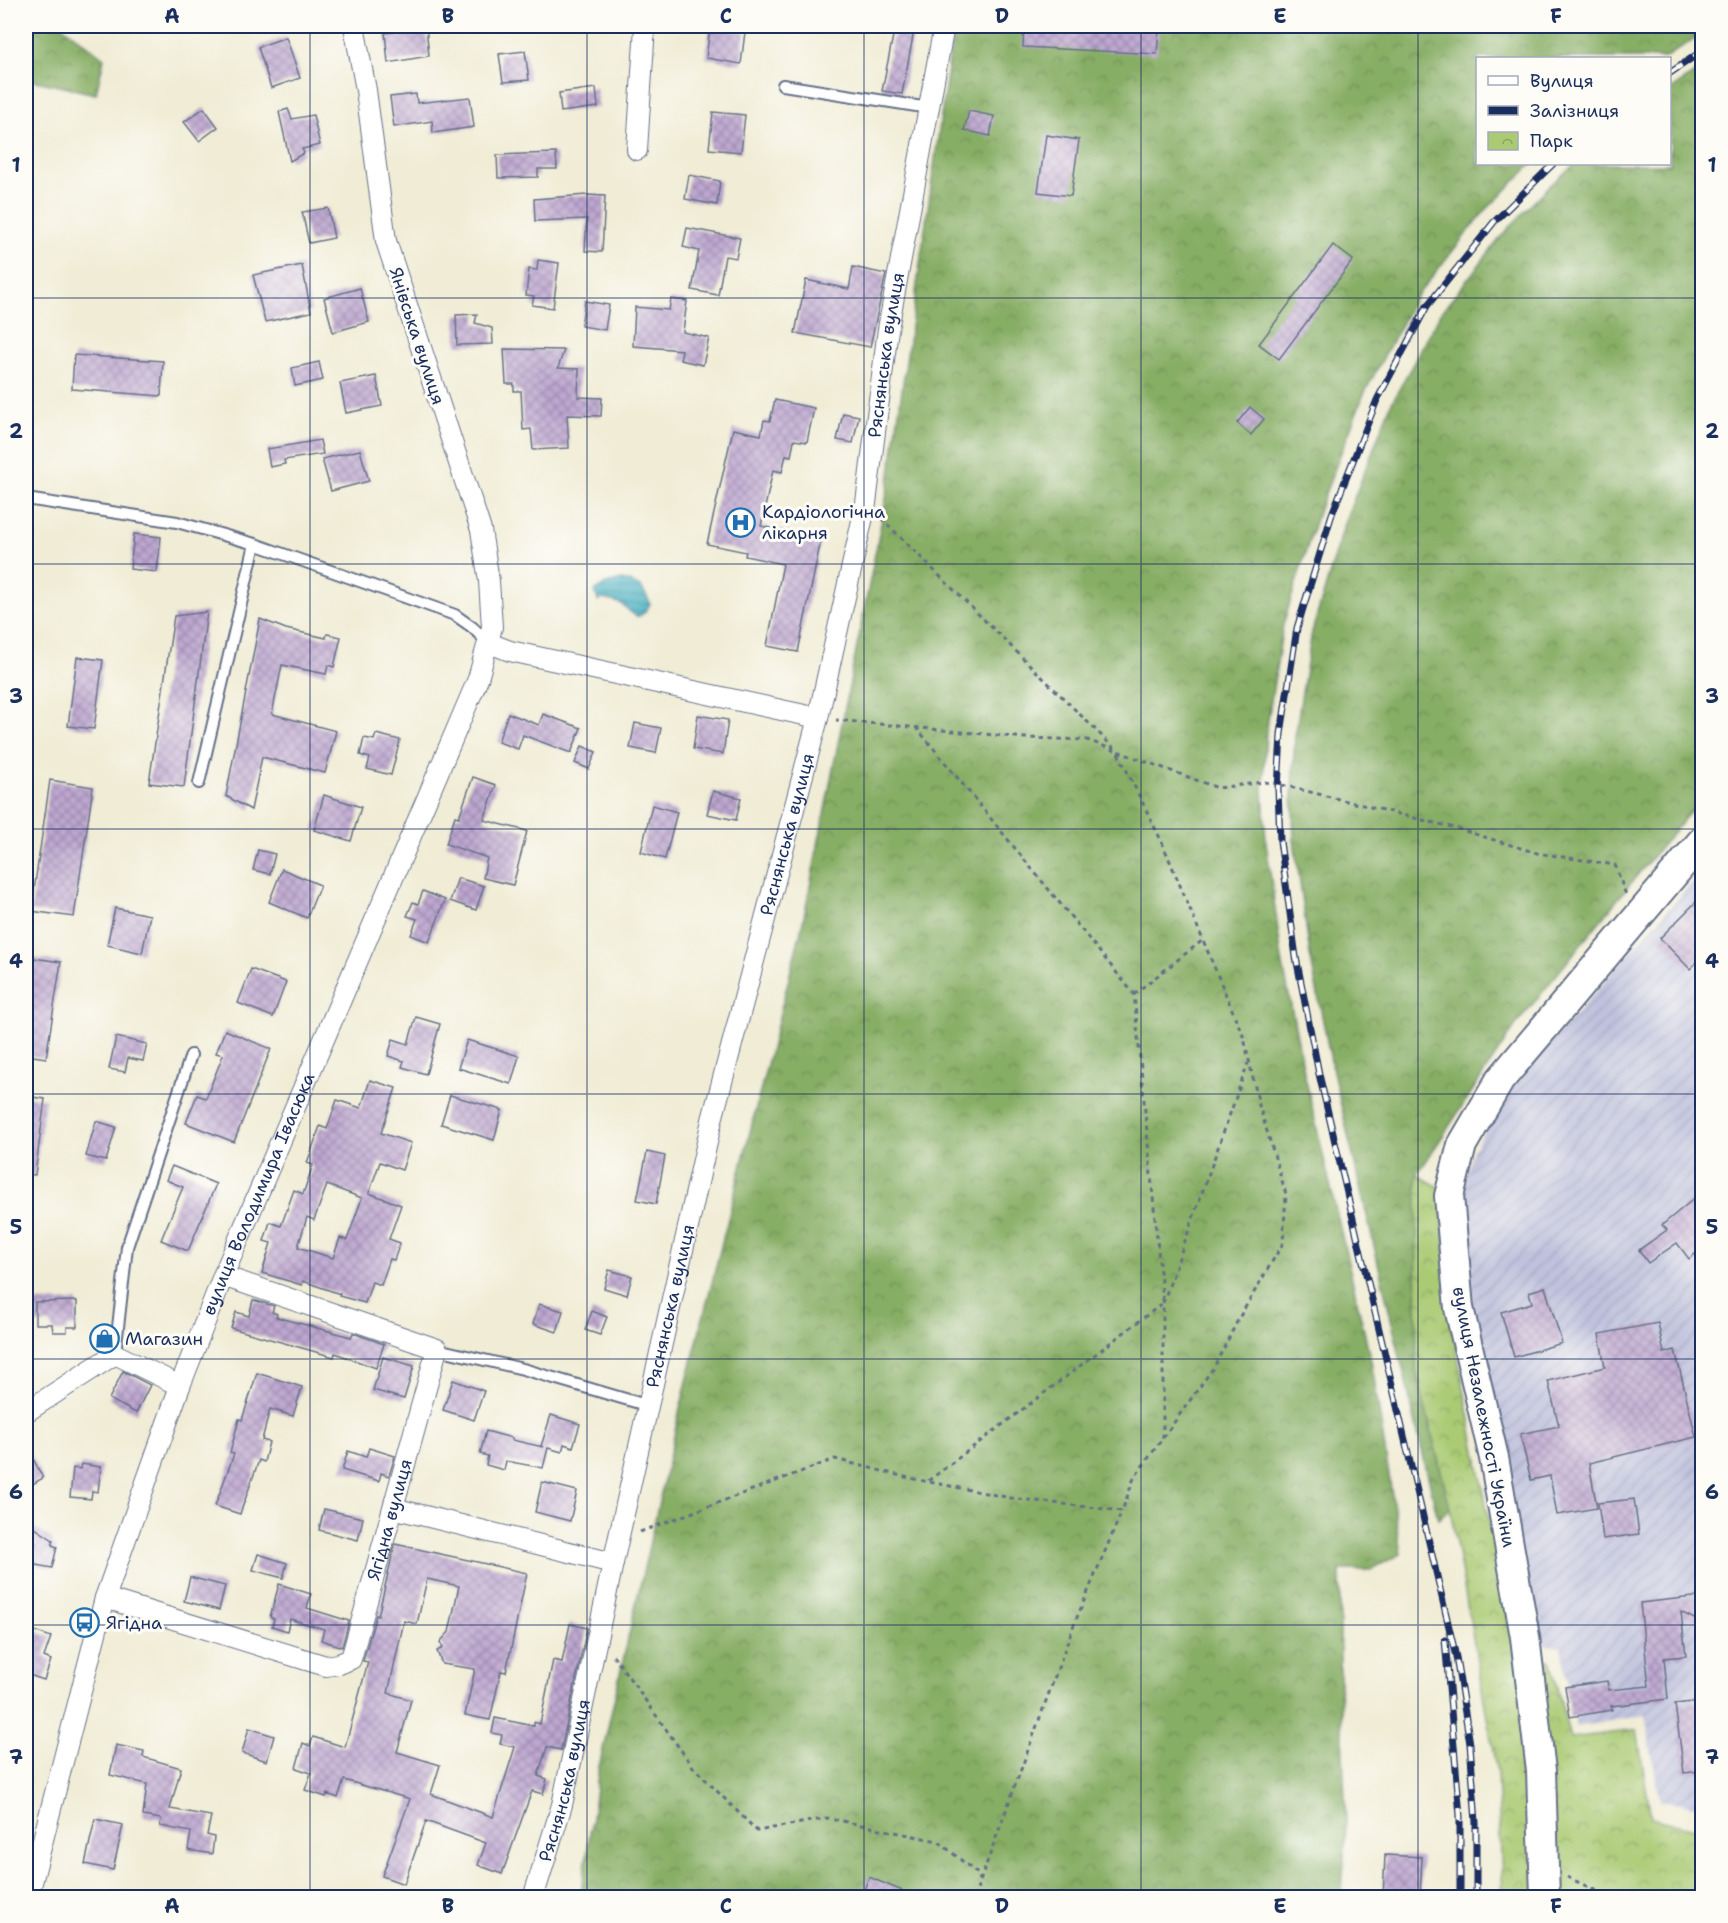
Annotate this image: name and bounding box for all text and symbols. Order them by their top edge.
text: A [164,3,180,29]
text: B [442,3,454,29]
text: C [720,3,732,29]
text: D [995,3,1009,29]
text: E [1273,3,1287,29]
text: F [1550,3,1562,29]
legend [1476,57,1671,165]
text: Вулиця [1530,69,1594,93]
text: Залізниця [1530,99,1619,123]
text: Парк [1530,129,1573,153]
text: 1 [11,152,21,178]
text: 1 [1707,152,1717,178]
street label: Янівська вулиця [383,264,451,408]
street label: Ряснянська вулиця [862,270,910,439]
text: 2 [9,418,23,444]
text: 2 [1705,418,1719,444]
place label: Кардіологічна лікарня [762,500,885,545]
hospital icon: Кардіологічна лікарня [725,506,757,538]
text: 3 [9,683,23,709]
text: 3 [1705,683,1719,709]
street label: Ряснянська вулиця [754,751,820,918]
text: 4 [9,948,23,974]
text: 4 [1705,948,1719,974]
street label: вулиця Володимира Івасюка [197,1069,320,1319]
text: 5 [10,1214,22,1240]
text: 5 [1706,1214,1718,1240]
street label: Ряснянська вулиця [641,1222,700,1390]
street label: вулиця Незалежності України [1447,1285,1521,1550]
shop icon: Магазин [88,1323,120,1355]
place label: Магазин [125,1327,203,1351]
street label: Ягідна вулиця [361,1456,418,1583]
text: 6 [9,1479,23,1505]
text: 6 [1705,1479,1719,1505]
bus stop icon: Ягідна [69,1607,101,1639]
place label: Ягідна [106,1611,162,1635]
street label: Ряснянська вулиця [533,1697,596,1865]
text: 7 [9,1744,23,1770]
text: 7 [1705,1744,1719,1770]
text: A [164,1893,180,1919]
text: B [442,1893,454,1919]
text: C [720,1893,732,1919]
text: D [995,1893,1009,1919]
text: E [1273,1893,1287,1919]
text: F [1550,1893,1562,1919]

